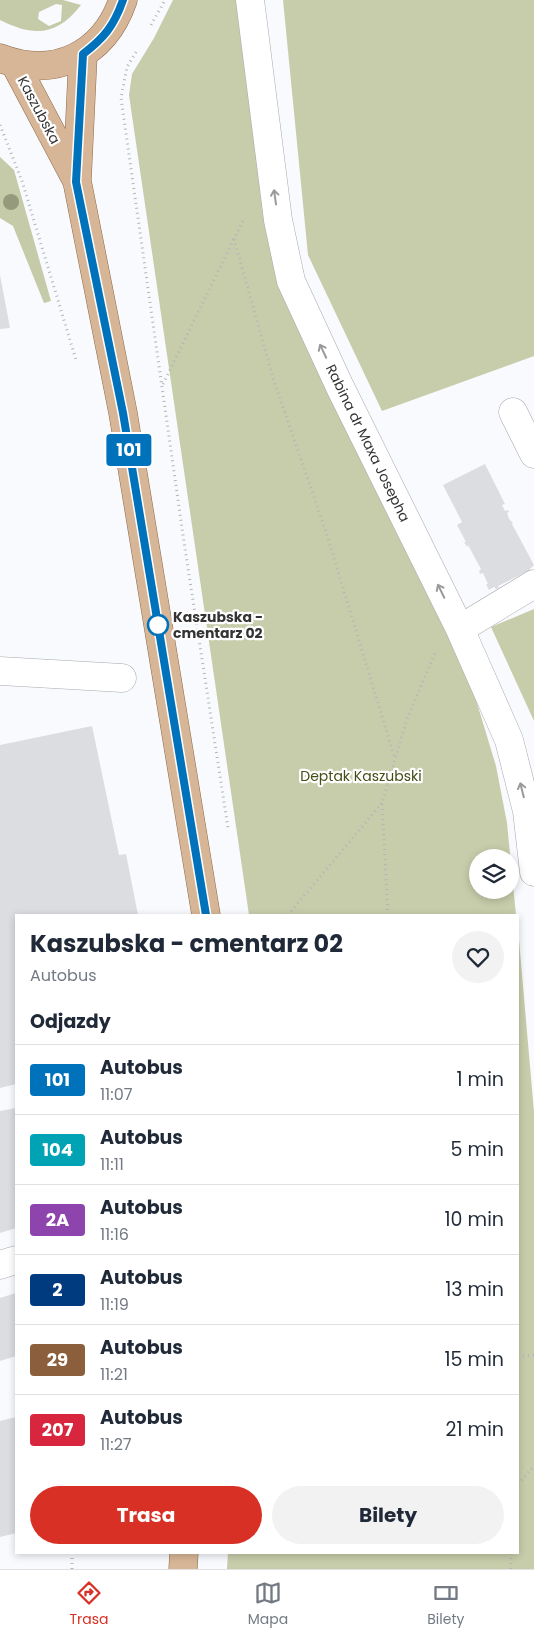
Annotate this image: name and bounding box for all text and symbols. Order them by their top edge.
street label: Kaszubska [13,73,65,147]
one-way arrow [269,190,279,206]
one-way arrow [318,344,327,359]
street label: Rabina dr Maxa Josepha [321,361,415,525]
line badge: 101 [100,434,158,466]
text: 101 [116,437,142,462]
one-way arrow [436,584,445,599]
place label: Kaszubska - cmentarz 02 [173,607,263,643]
marker: Kaszubska - cmentarz 02 [147,614,169,636]
park label: Deptak Kaszubski [300,766,422,786]
one-way arrow [517,782,526,798]
map controls [469,849,519,899]
button: layers [469,849,519,899]
text: Kaszubska - cmentarz 02 [30,927,343,960]
button: heart [452,931,504,983]
text: Autobus [30,964,97,987]
text: Odjazdy [30,1008,111,1035]
text: Autobus [100,1054,183,1081]
text: 1 min [456,1066,504,1093]
text: 101 [45,1067,70,1092]
text: 11:07 [100,1083,132,1106]
text: Autobus [100,1124,183,1151]
text: 5 min [451,1136,504,1163]
text: 104 [42,1137,73,1162]
text: 11:11 [100,1153,124,1176]
text: Autobus [100,1194,183,1221]
text: 10 min [445,1206,504,1233]
text: 2A [46,1207,69,1232]
text: 11:16 [100,1223,129,1246]
text: Autobus [100,1264,183,1291]
text: 13 min [445,1276,504,1303]
text: 2 [52,1277,63,1302]
text: 11:19 [100,1293,129,1316]
text: Autobus [100,1334,183,1361]
text: 15 min [445,1346,504,1373]
text: 29 [47,1347,68,1372]
text: 11:21 [100,1363,128,1386]
text: Autobus [100,1404,183,1431]
text: 21 min [446,1416,504,1443]
text: 207 [42,1417,73,1442]
text: 11:27 [100,1433,132,1456]
button: Trasa [30,1486,262,1544]
button: Bilety [272,1486,504,1544]
tab: Trasa [70,1579,109,1630]
tab: Mapa [248,1579,288,1630]
tab: Bilety [427,1579,464,1630]

